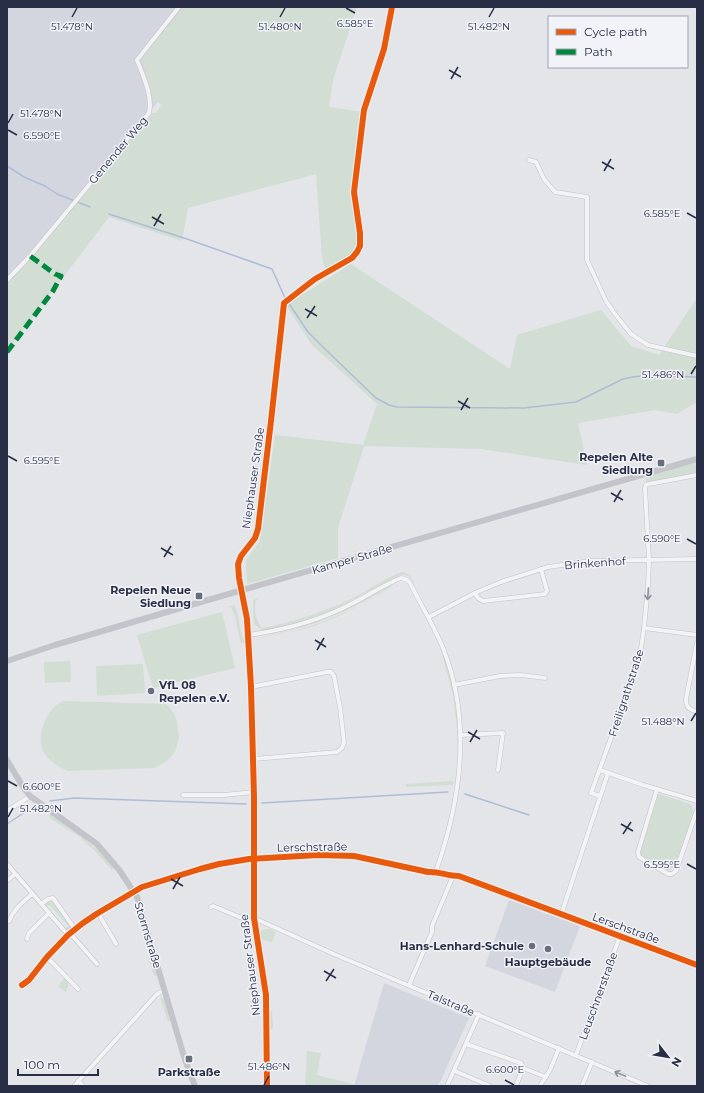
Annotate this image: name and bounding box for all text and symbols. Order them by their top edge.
legend [548,16,688,68]
text: 6.585°E [337,17,374,30]
text: 51.478°N [51,20,93,33]
text: 51.480°N [258,20,302,33]
text: 51.482°N [468,20,510,33]
text: Cycle path [584,24,647,39]
text: Path [584,44,613,59]
text: 51.478°N [20,107,62,120]
street label: Genender Weg [86,113,150,187]
text: 6.590°E [23,129,61,142]
text: 6.585°E [644,207,681,220]
text: 51.486°N [642,368,684,381]
street label: Niephauser Straße [239,426,267,530]
place label: Repelen Alte Siedlung [579,450,653,477]
text: 6.595°E [24,454,61,467]
marker: Repelen Alte Siedlung [656,458,666,468]
text: 6.590°E [643,532,681,545]
street label: Kamper Straße [310,541,394,577]
street label: Brinkenhof [564,554,627,572]
place label: Repelen Neue Siedlung [110,583,191,610]
one-way arrow [644,587,651,600]
marker: Repelen Neue Siedlung [194,591,204,601]
street label: Freiligrathstraße [605,647,647,738]
place label: VfL 08 Repelen e.V. [158,678,230,705]
marker: VfL 08 Repelen e.V. [146,686,156,696]
text: 51.488°N [641,715,685,728]
text: 6.600°E [23,780,62,793]
text: 51.482°N [20,802,62,815]
street label: Lerschstraße [277,839,348,855]
text: 6.595°E [644,858,681,871]
street label: Stormstraße [131,900,165,970]
street label: Lerschstraße [590,909,662,947]
street label: Niephauser Straße [237,913,263,1017]
place label: Hans-Lenhard-Schule [400,939,524,953]
marker: Hans-Lenhard-Schule [527,941,537,951]
marker: Hauptgebäude [543,944,553,954]
street label: Leuschnerstraße [576,950,620,1042]
place label: Hauptgebäude [505,955,591,969]
street label: Talstraße [425,987,477,1019]
north arrow [648,1037,688,1077]
scale bar [18,1051,98,1077]
marker: Parkstraße [184,1054,194,1064]
text: N [668,1055,685,1070]
text: 100 m [24,1057,60,1072]
text: 51.486°N [248,1060,290,1073]
text: 6.600°E [486,1063,525,1076]
place label: Parkstraße [158,1065,220,1079]
one-way arrow [614,1070,626,1077]

